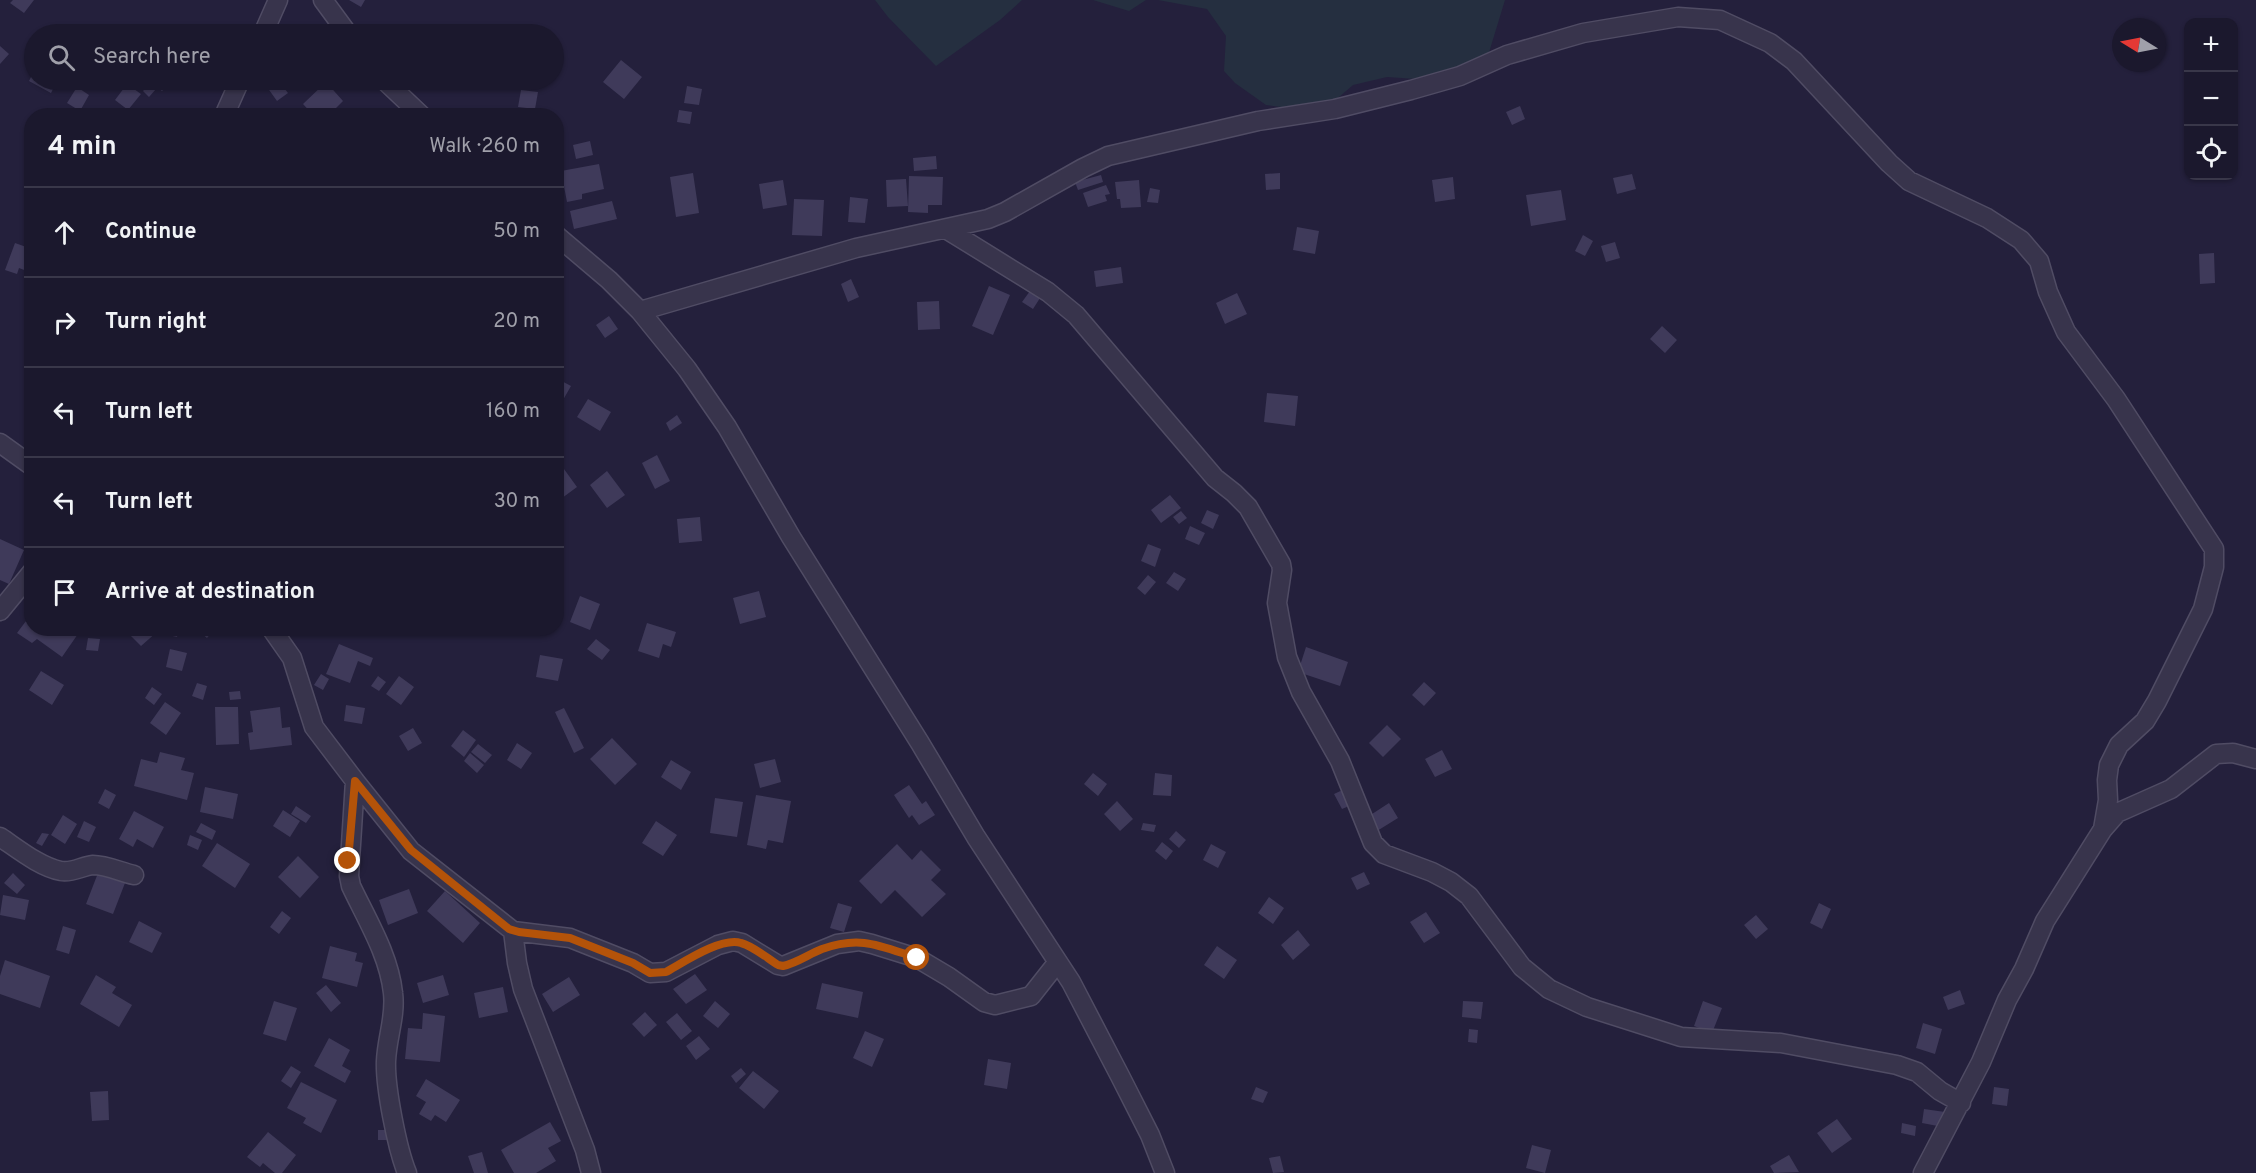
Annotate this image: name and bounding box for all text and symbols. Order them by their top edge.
north arrow [2112,18,2166,72]
map controls [2184,18,2238,180]
button: + [2184,18,2238,72]
search box [24,24,564,90]
icon: search [45,41,78,74]
text: Search here [93,44,211,71]
button: − [2184,72,2238,126]
button: locate [2184,126,2238,180]
text: 4 min [48,131,117,164]
text: Walk · 260 m [429,134,540,160]
icon: ahead [48,216,81,249]
text: Continue [105,219,196,246]
text: 50 m [493,219,540,245]
icon: right [48,306,81,339]
text: Turn right [105,309,207,336]
text: 20 m [493,309,540,335]
icon: left [48,396,81,429]
text: Turn left [105,399,193,426]
text: 160 m [486,399,540,425]
icon: left [48,486,81,519]
text: Turn left [105,489,193,516]
text: 30 m [494,489,540,515]
icon: arrive [48,576,81,609]
text: Arrive at destination [105,579,315,606]
route end [334,847,360,873]
route start [903,944,929,970]

